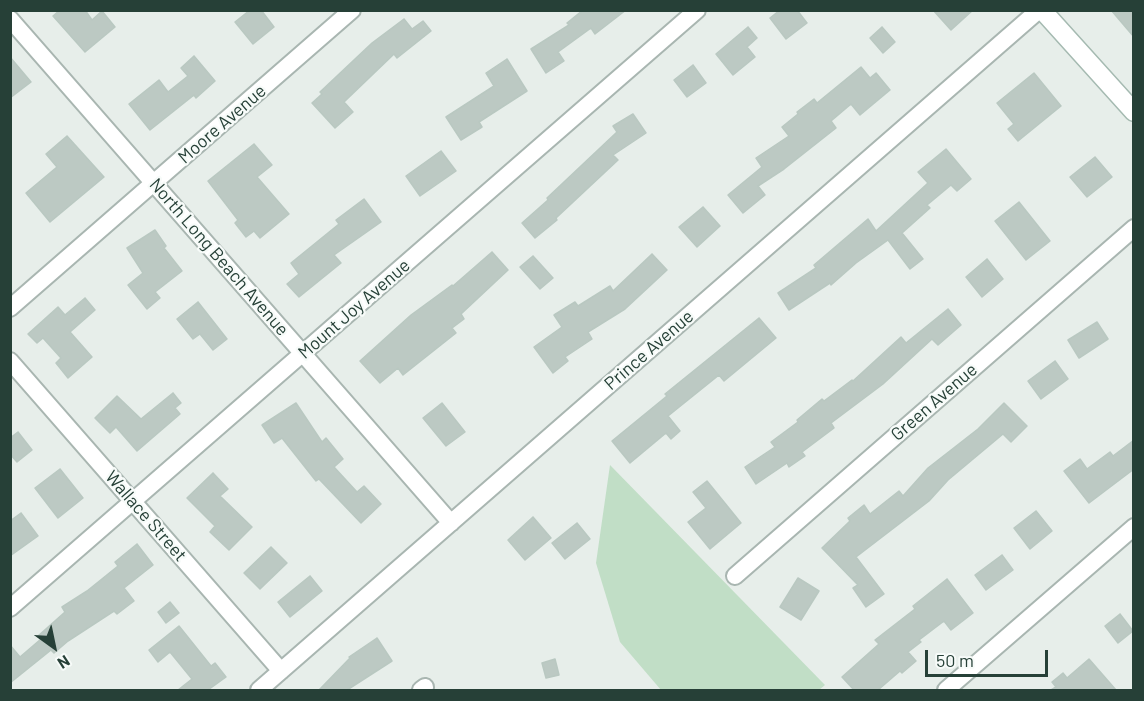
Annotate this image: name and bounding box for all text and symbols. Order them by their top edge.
street label: Moore Avenue [174,80,270,168]
street label: North Long Beach Avenue [145,174,293,340]
street label: Mount Joy Avenue [294,255,414,363]
street label: Prince Avenue [600,305,698,395]
street label: Green Avenue [886,359,982,445]
street label: Wallace Street [101,466,191,566]
north arrow [24,617,84,677]
scale bar [928,638,1051,676]
text: 50 m [936,649,974,671]
text: N [54,652,74,673]

